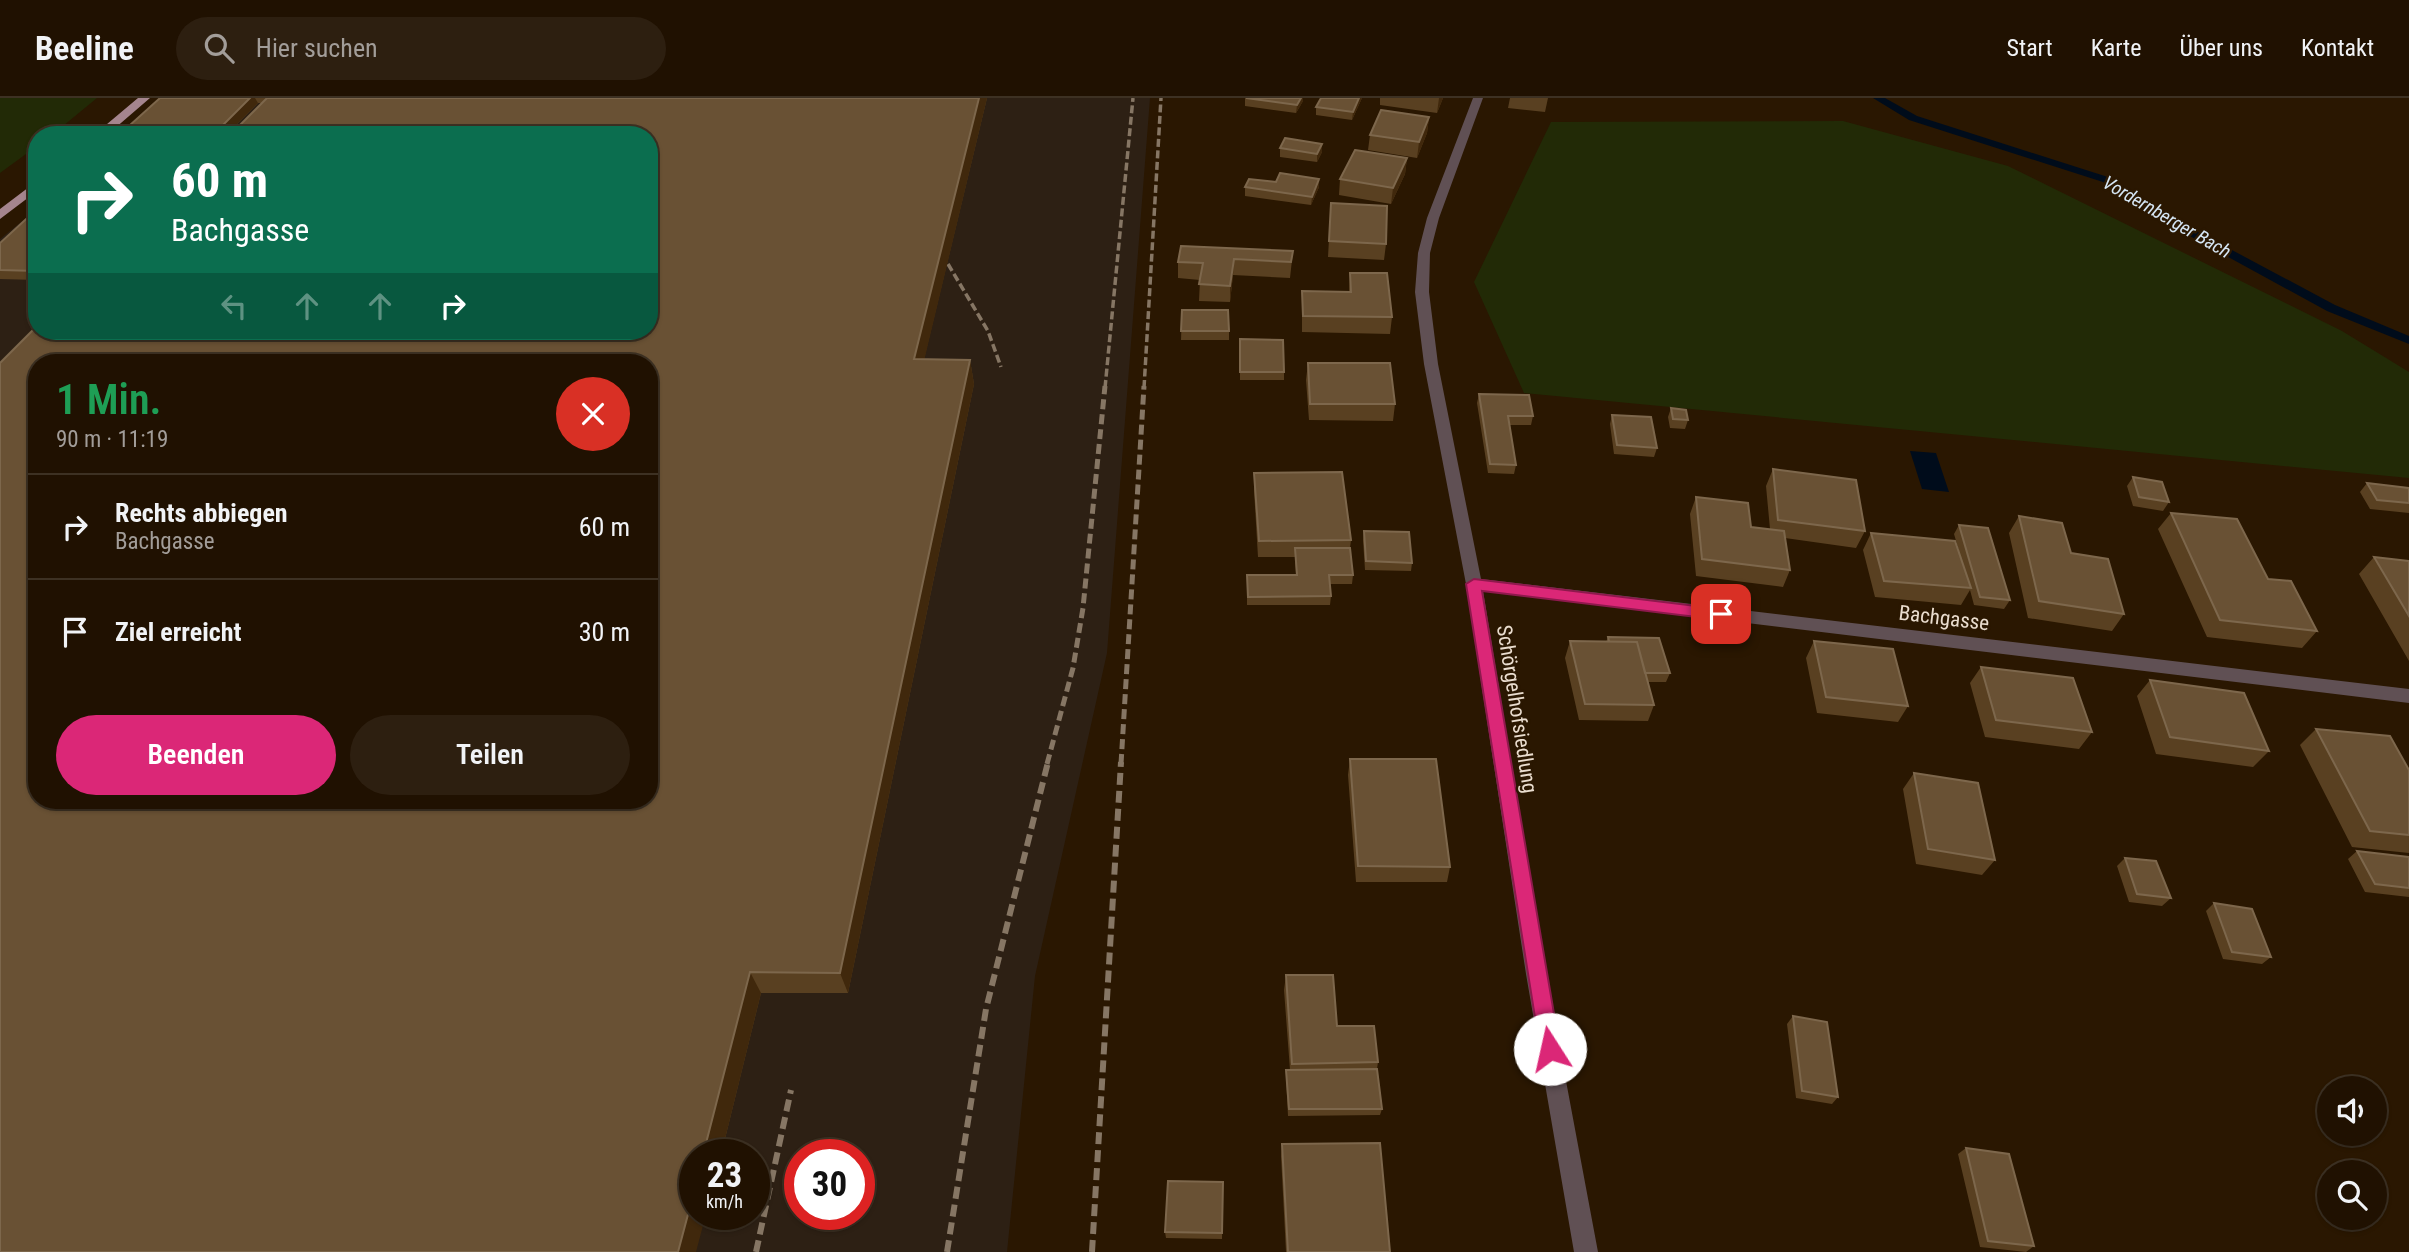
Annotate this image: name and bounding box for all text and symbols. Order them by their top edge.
search box [176,17,666,80]
text: Beeline [35,29,134,68]
icon: search [200,29,238,67]
text: Hier suchen [256,33,378,63]
text: Start [2007,34,2053,62]
text: Karte [2091,34,2141,62]
text: Über uns [2179,34,2263,62]
text: Kontakt [2301,34,2374,62]
text: 60 m [171,152,268,209]
icon: right [56,154,147,245]
water label: Vordernberger Bach [2099,171,2235,263]
text: Bachgasse [171,211,309,249]
icon: left [215,287,253,325]
icon: ahead [288,287,326,325]
icon: ahead [361,287,399,325]
icon: right [434,287,472,325]
text: 1 Min. [56,375,162,424]
button: close [556,377,630,451]
text: 90 m · 11:19 [56,426,168,453]
text: Rechts abbiegen [115,498,288,528]
icon: right [56,508,94,546]
text: 60 m [579,512,630,542]
text: Bachgasse [115,528,214,555]
pin [1691,584,1751,644]
icon: arrive [1702,595,1740,633]
street label: Bachgasse [1897,601,1991,635]
icon: arrive [56,613,94,651]
text: Ziel erreicht [115,617,241,647]
text: 30 m [579,617,630,647]
street label: Schörgelhofsiedlung [1492,623,1542,795]
button: Beenden [56,715,336,795]
button: Teilen [350,715,630,795]
position arrow [1513,1012,1587,1086]
map controls [2317,1076,2387,1230]
button: sound [2317,1076,2387,1146]
speed limit sign: 30 [784,1139,875,1230]
text: 23 [707,1155,742,1196]
button: search [2317,1160,2387,1230]
text: km/h [706,1191,743,1212]

